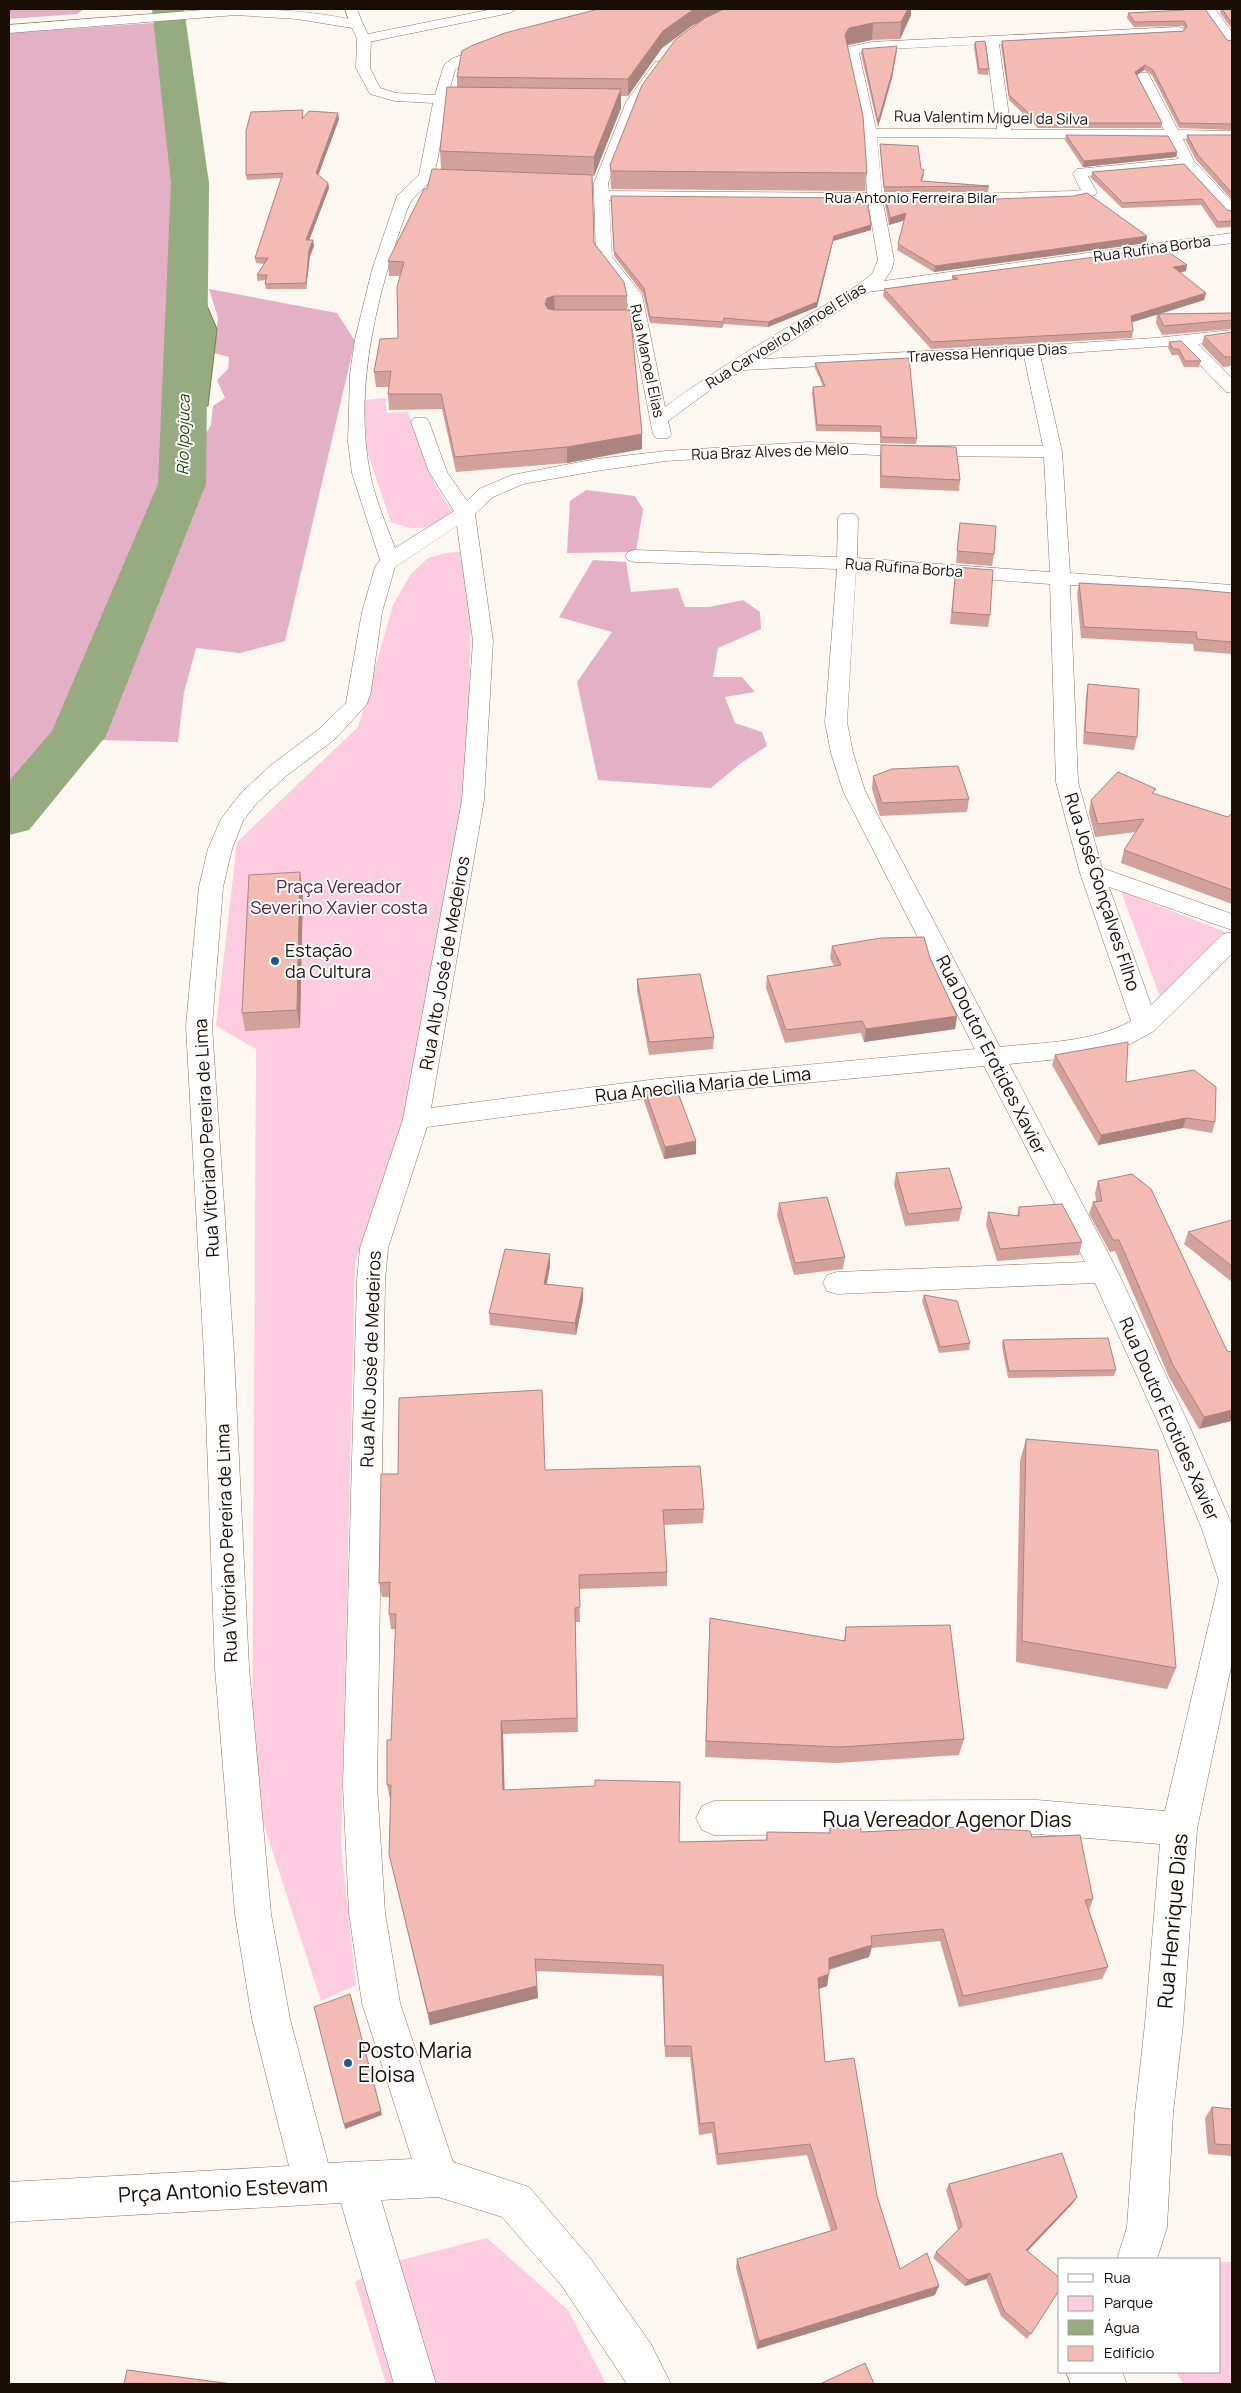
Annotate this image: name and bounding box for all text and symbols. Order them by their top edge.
street label: Rua Valentim Miguel da Silva [894,105,1088,130]
street label: Rua Antonio Ferreira Bilar [825,187,998,208]
street label: Rua Rufina Borba [1092,230,1212,267]
street label: Rua Carvoeiro Manoel Elias [702,277,870,394]
street label: Rua Manoel Elias [625,302,670,420]
street label: Travessa Henrique Dias [906,338,1068,367]
water label: Rio Ipojuca [171,394,195,475]
street label: Rua Braz Alves de Melo [691,438,849,465]
street label: Rua Rufina Borba [844,553,964,582]
street label: Rua José Gonçalves Filho [1059,789,1146,994]
street label: Rua Alto José de Medeiros [413,854,475,1072]
park label: Praça Vereador Severino Xavier costa [250,874,428,919]
place label: Estação da Cultura [285,938,371,983]
street label: Rua Doutor Erotides Xavier [931,951,1053,1159]
marker: Estação da Cultura [269,955,281,967]
street label: Rua Vitoriano Pereira de Lima [188,1018,224,1258]
street label: Rua Anecìlia Maria de Lima [594,1061,812,1107]
street label: Rua Alto José de Medeiros [354,1250,386,1468]
street label: Rua Doutor Erotides Xavier [1114,1313,1226,1525]
street label: Rua Vitoriano Pereira de Lima [210,1423,242,1663]
street label: Rua Vereador Agenor Dias [823,1805,1071,1833]
street label: Rua Henrique Dias [1150,1832,1194,2010]
place label: Posto Maria Eloisa [358,2036,472,2088]
marker: Posto Maria Eloisa [342,2057,354,2069]
street label: Prça Antonio Estevam [117,2170,329,2208]
legend [1058,2258,1221,2373]
text: Rua [1104,2267,1131,2288]
text: Parque [1104,2292,1153,2313]
text: Água [1104,2317,1140,2338]
text: Edifício [1104,2342,1155,2363]

